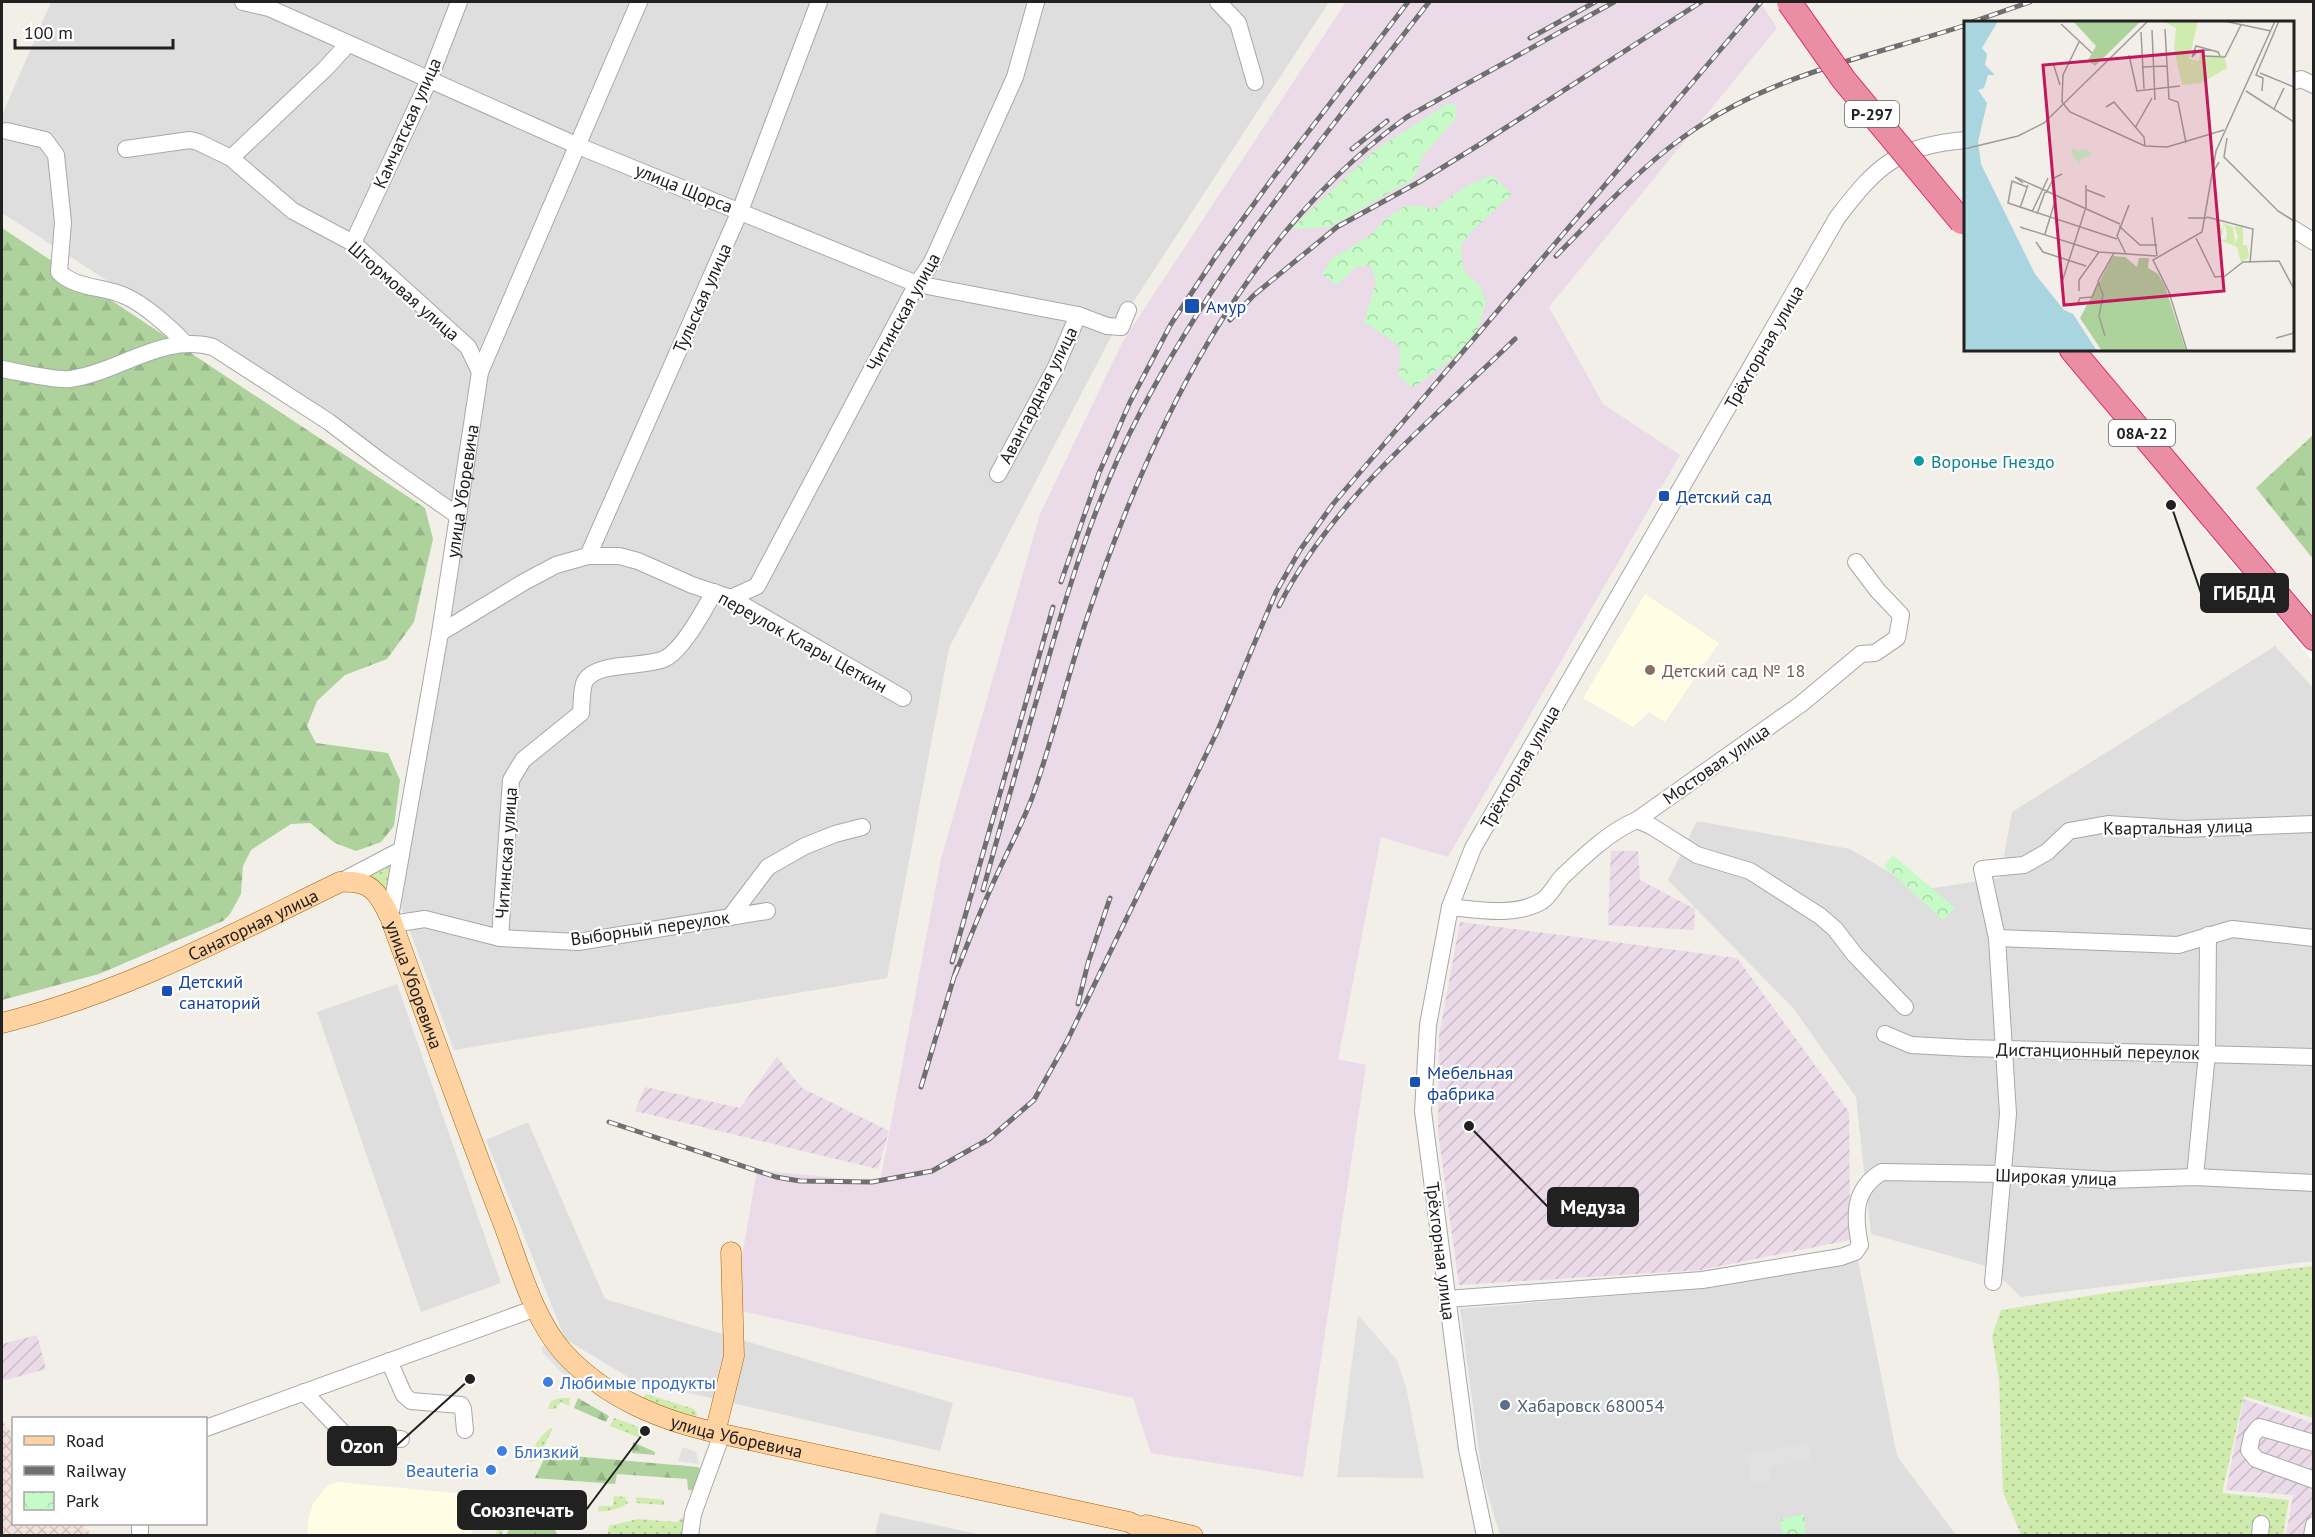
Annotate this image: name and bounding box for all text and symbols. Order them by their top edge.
scale bar [15,12,172,50]
text: 100 m [24,21,73,44]
inset map [1964,21,2294,351]
street label: Камчатская улица [368,54,446,192]
road number: Р-297 [1845,101,1899,127]
street label: улица Щорса [632,158,736,218]
street label: Штормовая улица [343,236,465,346]
street label: Тульская улица [668,239,736,357]
street label: Читинская улица [861,249,945,375]
street label: Трёхгорная улица [1719,281,1809,413]
place label: Амур [1206,295,1246,318]
marker: Амур [1183,297,1201,315]
street label: Авангардная улица [993,323,1083,467]
road number: 08А-22 [2109,420,2175,446]
street label: улица Уборевича [440,423,483,559]
place label: Воронье Гнездо [1931,450,2055,473]
marker: Воронье Гнездо [1912,454,1926,468]
place label: Детский сад [1676,485,1772,508]
marker: Детский сад [1657,489,1671,503]
callout: ГИБДД [2201,574,2288,612]
text: ГИБДД [2213,580,2275,606]
street label: переулок Клары Цеткин [715,586,891,698]
place label: Детский сад № 18 [1662,659,1805,682]
marker: Детский сад № 18 [1643,663,1657,677]
street label: Трёхгорная улица [1475,701,1565,833]
street label: Мостовая улица [1658,719,1774,809]
street label: Читинская улица [490,786,522,920]
street label: Квартальная улица [2103,814,2253,840]
street label: Санаторная улица [184,883,322,966]
street label: Выборный переулок [569,905,731,951]
street label: улица Уборевича [381,917,448,1052]
place label: Детский санаторий [179,970,261,1014]
marker: Детский санаторий [160,984,174,998]
street label: Дистанционный переулок [1996,1038,2200,1064]
place label: Мебельная фабрика [1427,1061,1513,1105]
marker: Мебельная фабрика [1408,1075,1422,1089]
street label: Широкая улица [1995,1163,2117,1191]
street label: Трёхгорная улица [1421,1180,1461,1322]
callout: Медуза [1548,1188,1638,1226]
text: Медуза [1560,1194,1626,1220]
place label: Любимые продукты [559,1371,716,1394]
marker: Любимые продукты [541,1375,555,1389]
place label: Хабаровск 680054 [1517,1394,1665,1417]
marker: Хабаровск 680054 [1498,1398,1512,1412]
street label: улица Уборевича [668,1409,805,1463]
legend [12,1417,207,1525]
callout: Ozon [328,1427,396,1465]
text: Road [66,1429,104,1452]
text: Ozon [340,1433,384,1459]
place label: Близкий [514,1440,579,1463]
marker: Близкий [495,1444,509,1458]
text: Railway [66,1459,127,1482]
place label: Beauteria [406,1459,479,1482]
marker: Beauteria [484,1463,498,1477]
text: Park [66,1489,99,1512]
callout: Союзпечать [458,1491,586,1529]
text: Союзпечать [470,1497,574,1523]

